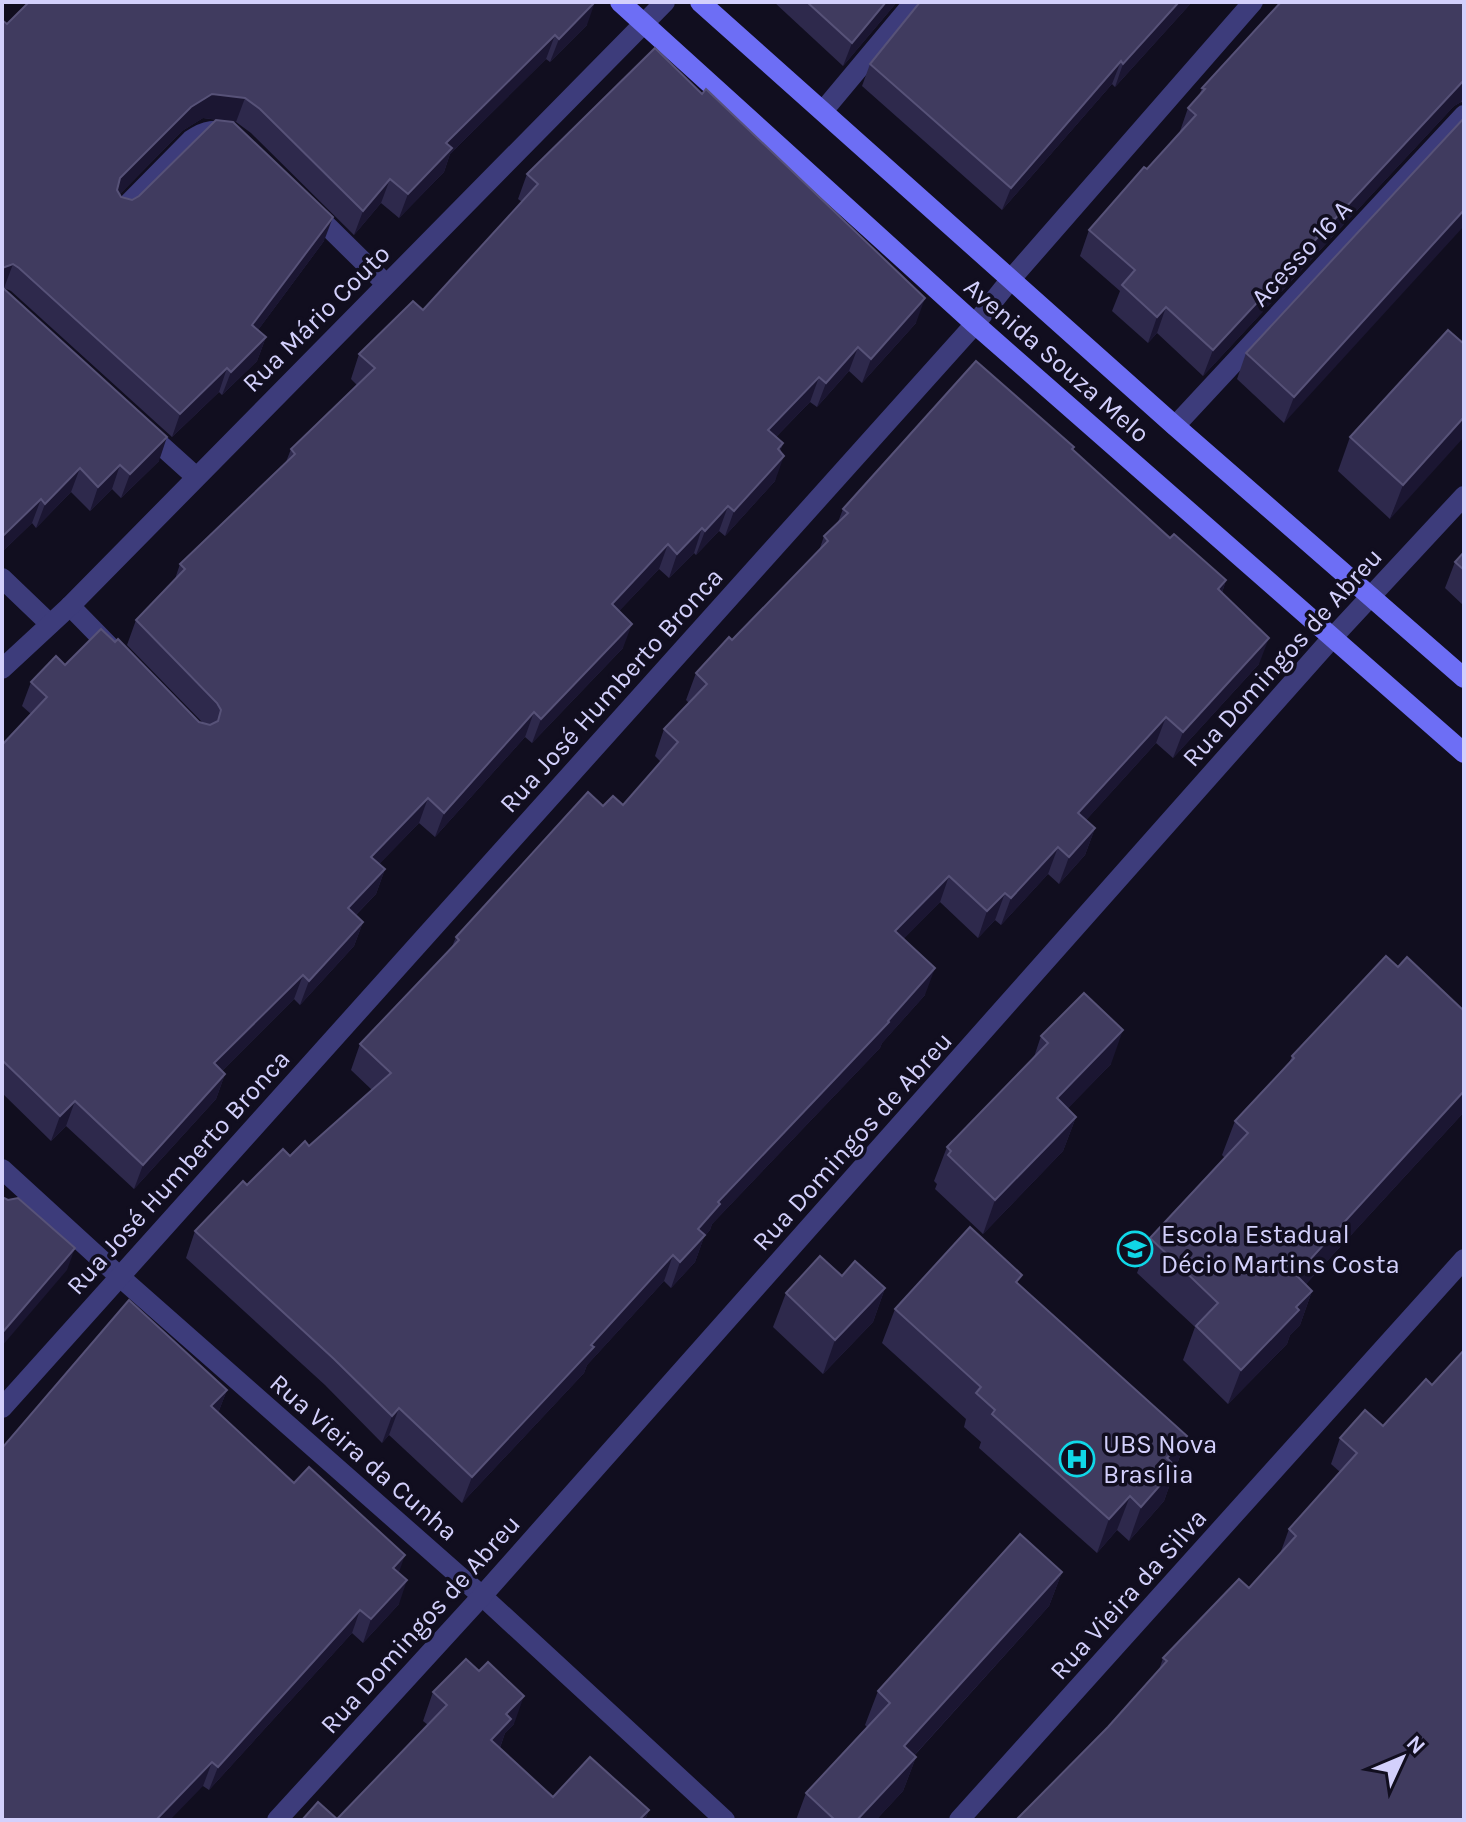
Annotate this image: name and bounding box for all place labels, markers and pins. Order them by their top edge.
place label: Escola Estadual Décio Martins Costa [1161,1219,1400,1280]
school or university icon: Escola Estadual Décio Martins Costa [1116,1230,1154,1268]
place label: UBS Nova Brasília [1103,1429,1217,1490]
hospital icon: UBS Nova Brasília [1058,1440,1096,1478]

